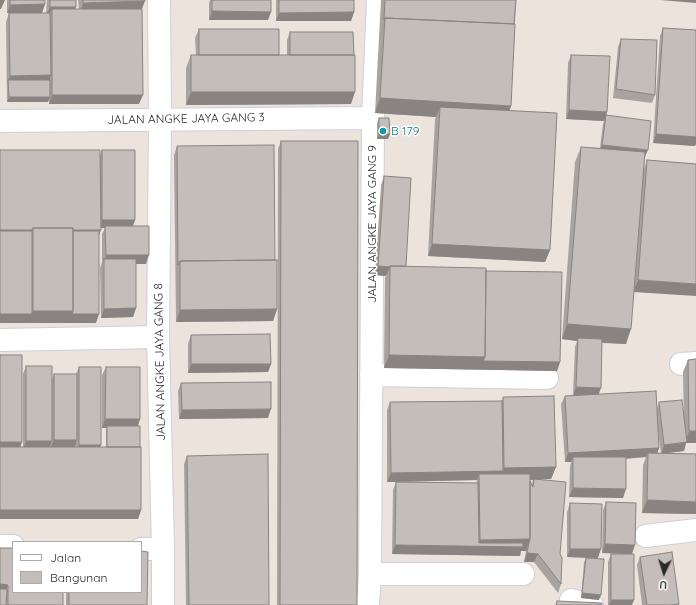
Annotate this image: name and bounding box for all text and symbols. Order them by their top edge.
street label: JALAN ANGKE JAYA GANG 3 [107,110,265,128]
place label: B 179 [391,124,419,138]
marker: B 179 [378,126,388,136]
street label: JALAN ANGKE JAYA GANG 9 [365,145,379,303]
street label: JALAN ANGKE JAYA GANG 8 [151,283,169,441]
legend [12,541,142,593]
text: Jalan [50,550,81,565]
north arrow [644,553,684,593]
text: Bangunan [50,570,107,585]
text: U [659,578,668,592]

